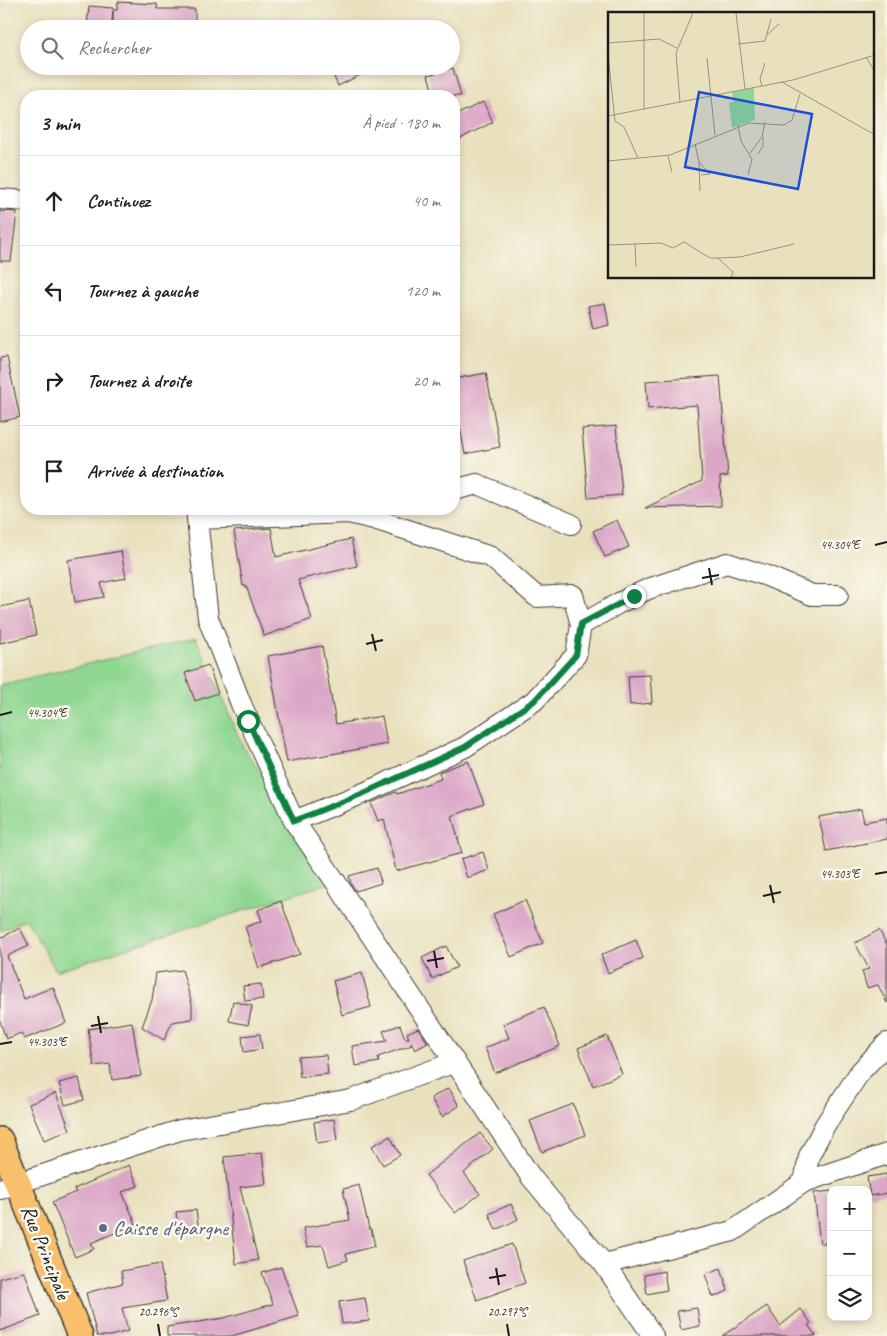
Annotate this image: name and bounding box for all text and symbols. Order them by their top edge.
inset map [608,12,874,279]
search box [20,20,460,75]
icon: search [38,34,66,62]
text: Rechercher [78,36,151,60]
text: 3 min [40,110,80,136]
text: À pied · 180 m [362,113,440,133]
icon: ahead [40,187,68,215]
text: Continuez [87,189,150,213]
text: 40 m [413,191,440,211]
icon: left [40,277,68,305]
text: Tournez à gauche [87,279,198,303]
text: 120 m [406,281,440,301]
icon: right [40,367,68,395]
text: Tournez à droite [87,369,191,393]
text: 20 m [413,371,440,391]
icon: arrive [40,457,68,485]
text: Arrivée à destination [87,459,223,483]
text: 44.304°E [820,537,861,553]
route end [623,585,646,608]
text: 44.304°E [27,705,68,721]
route start [237,710,260,733]
text: 44.303°E [820,866,861,882]
text: 44.303°E [27,1034,68,1050]
map controls [827,1186,872,1321]
button: + [827,1186,872,1231]
street label: Rue Principale [15,1201,77,1304]
place label: Caisse d'épargne [113,1215,229,1241]
marker: Caisse d'épargne [97,1222,109,1234]
button: − [827,1231,872,1276]
button: layers [827,1276,872,1321]
text: 20.296°S [139,1304,179,1320]
text: 20.297°S [488,1304,528,1320]

